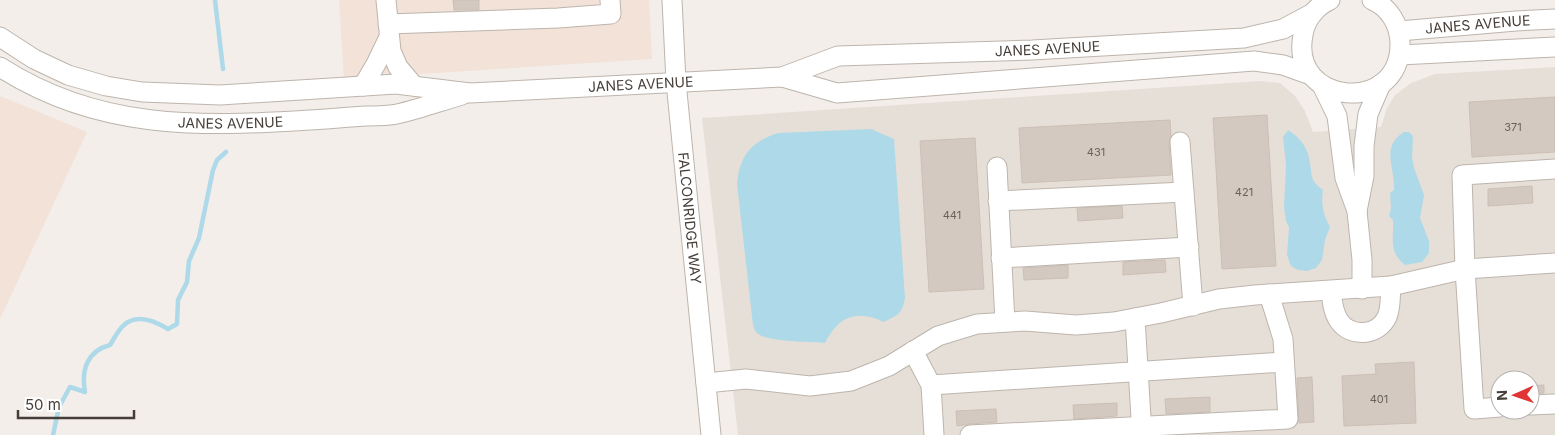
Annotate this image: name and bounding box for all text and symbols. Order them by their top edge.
street label: JANES AVENUE [1424,11,1531,37]
street label: JANES AVENUE [995,37,1101,59]
street label: JANES AVENUE [588,73,694,95]
street label: JANES AVENUE [177,113,284,132]
house number: 371 [1504,120,1522,134]
house number: 431 [1087,145,1105,159]
street label: FALCONRIDGE WAY [675,151,705,285]
house number: 421 [1235,185,1253,199]
house number: 441 [943,208,961,222]
north arrow [1490,370,1540,420]
scale bar [18,388,134,420]
text: N [1493,390,1510,401]
house number: 401 [1370,392,1388,406]
text: 50 m [25,395,61,414]

